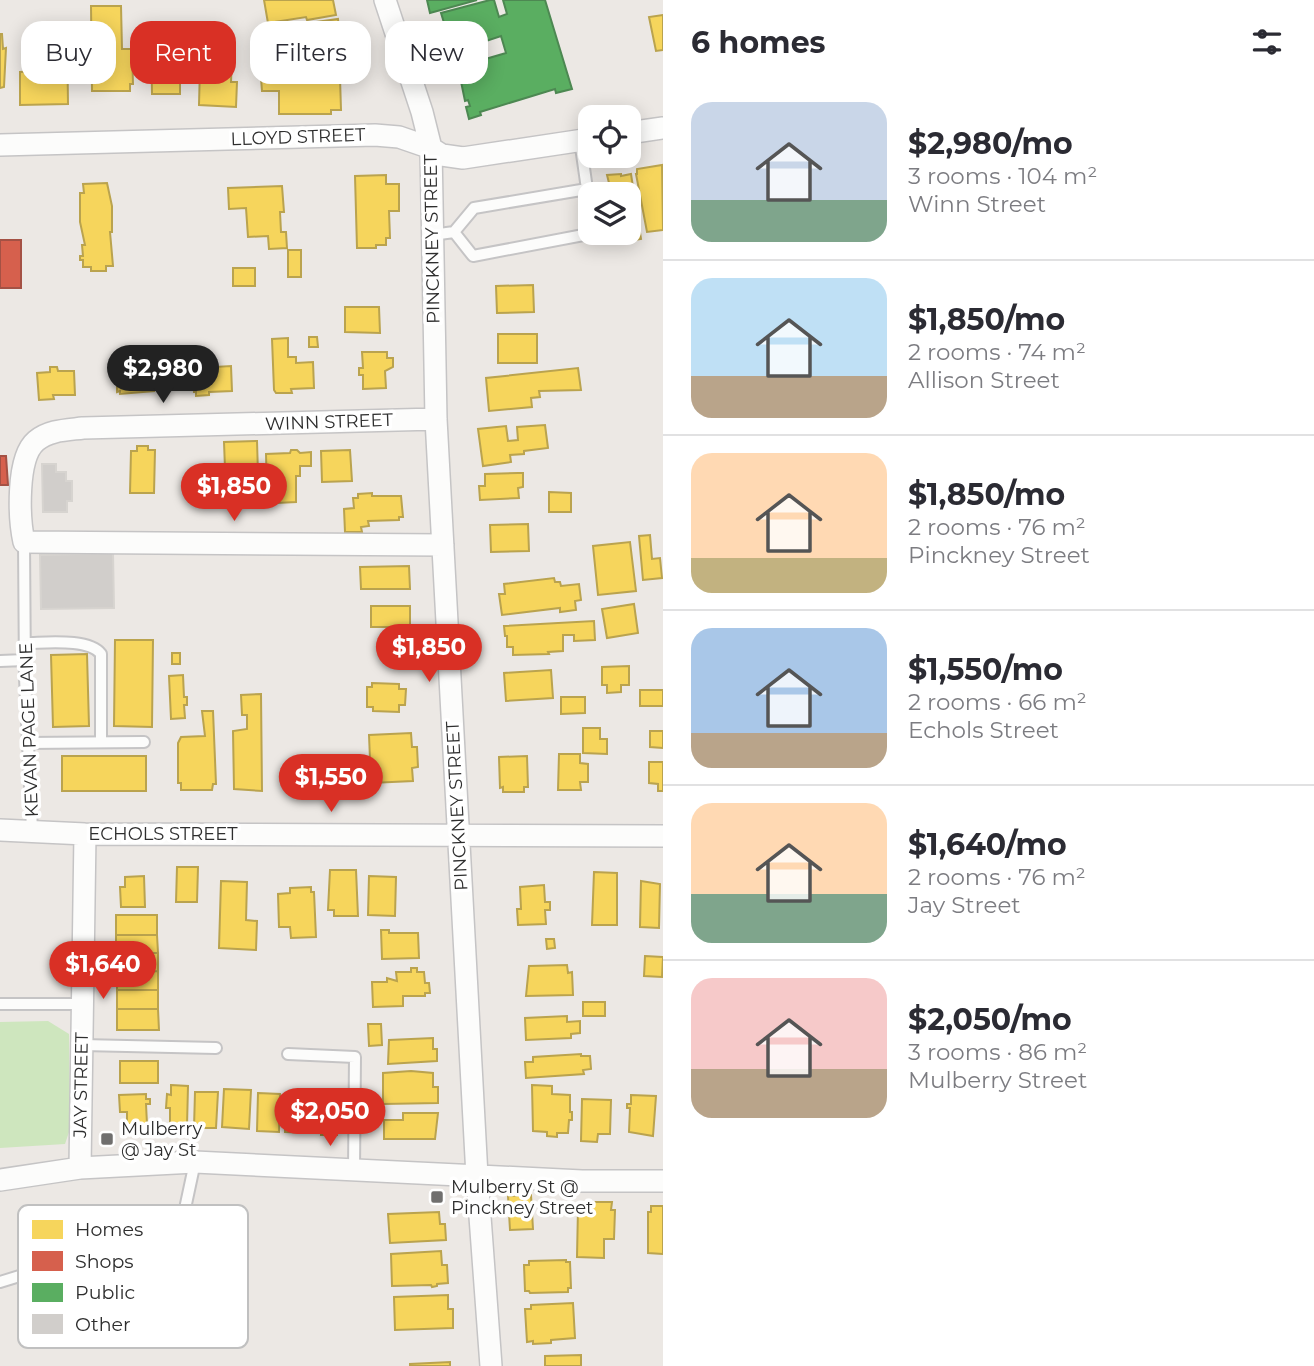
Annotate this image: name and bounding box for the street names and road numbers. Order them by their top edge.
street label: LLOYD STREET [230,124,366,150]
street label: PINCKNEY STREET [420,153,444,324]
street label: WINN STREET [265,409,394,435]
street label: KEVAN PAGE LANE [15,642,43,818]
street label: PINCKNEY STREET [442,720,472,891]
street label: ECHOLS STREET [88,823,238,845]
street label: JAY STREET [69,1031,93,1139]

